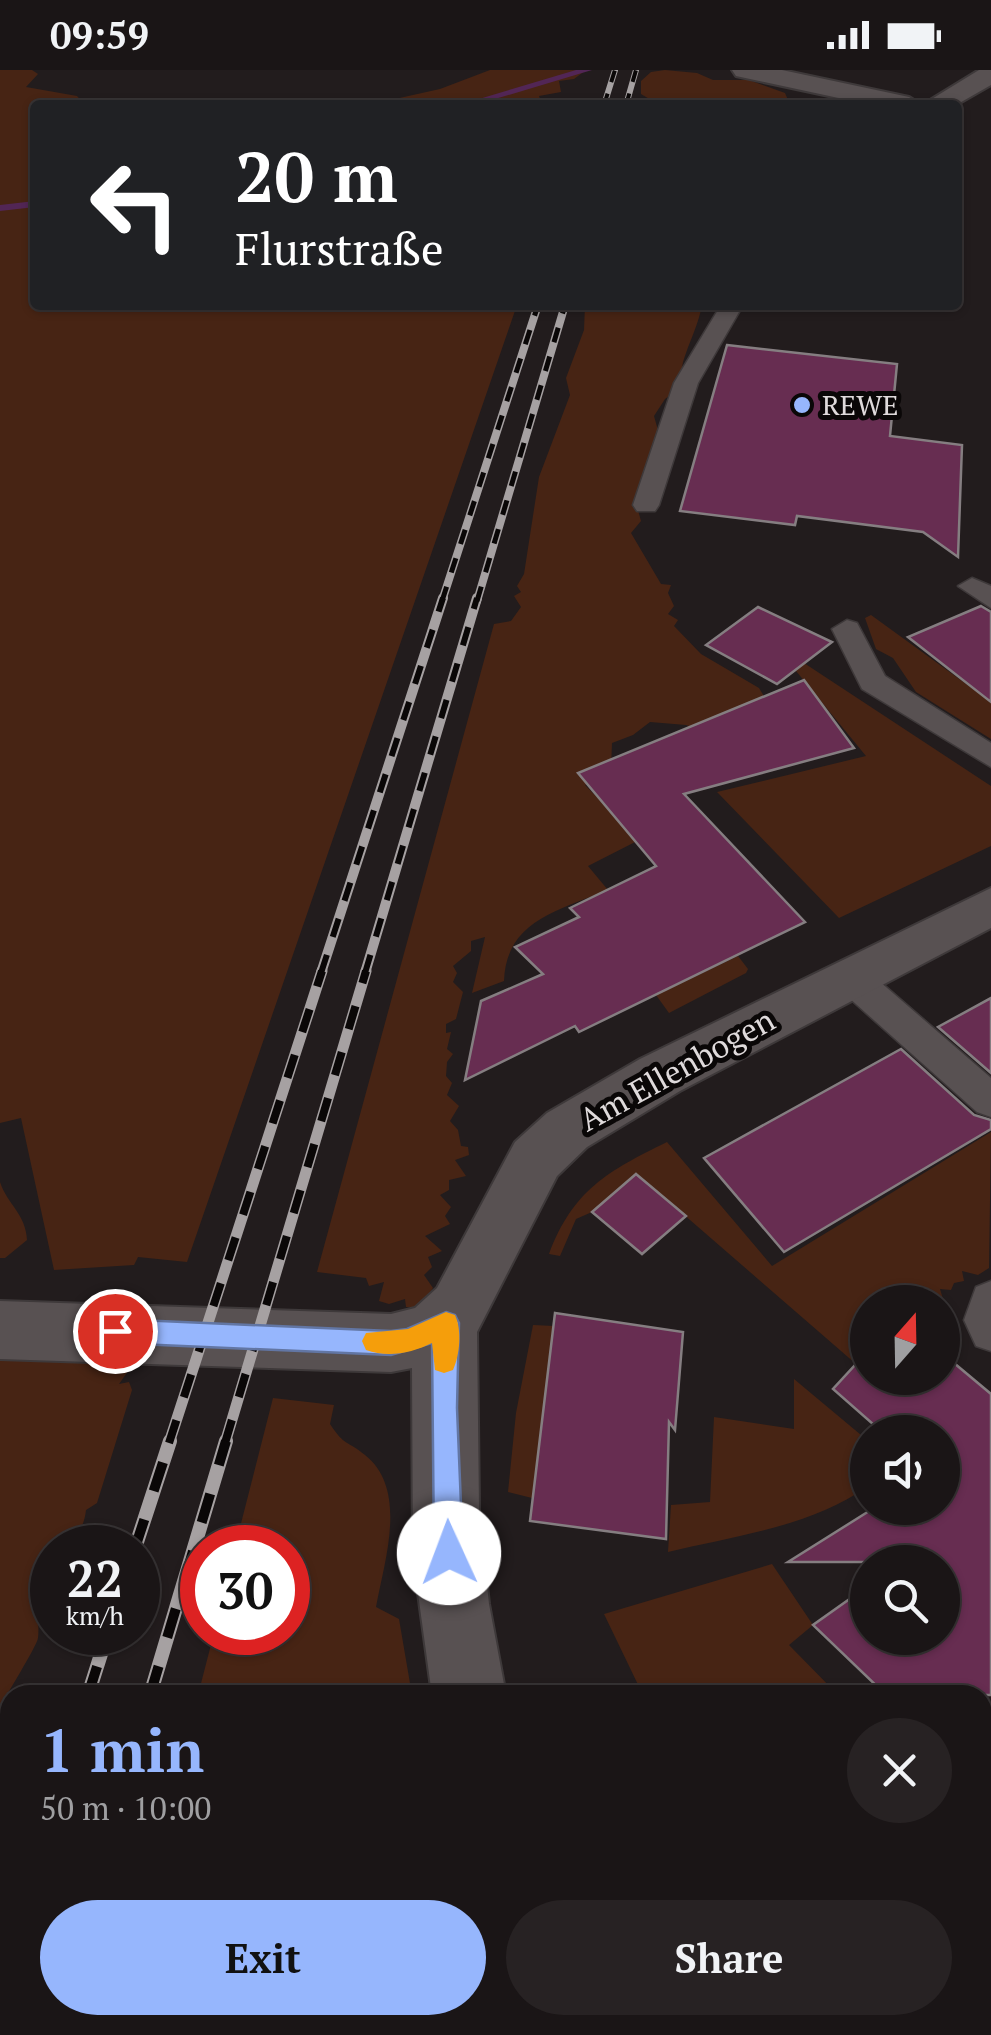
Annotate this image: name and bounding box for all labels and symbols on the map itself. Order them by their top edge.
place label: REWE [822,386,899,423]
marker: REWE [791,394,813,416]
street label: Am Ellenbogen [571,998,782,1140]
north arrow [850,1285,960,1395]
pin [73,1289,158,1374]
position arrow [397,1501,501,1605]
speed limit sign: 30 [180,1525,310,1655]

